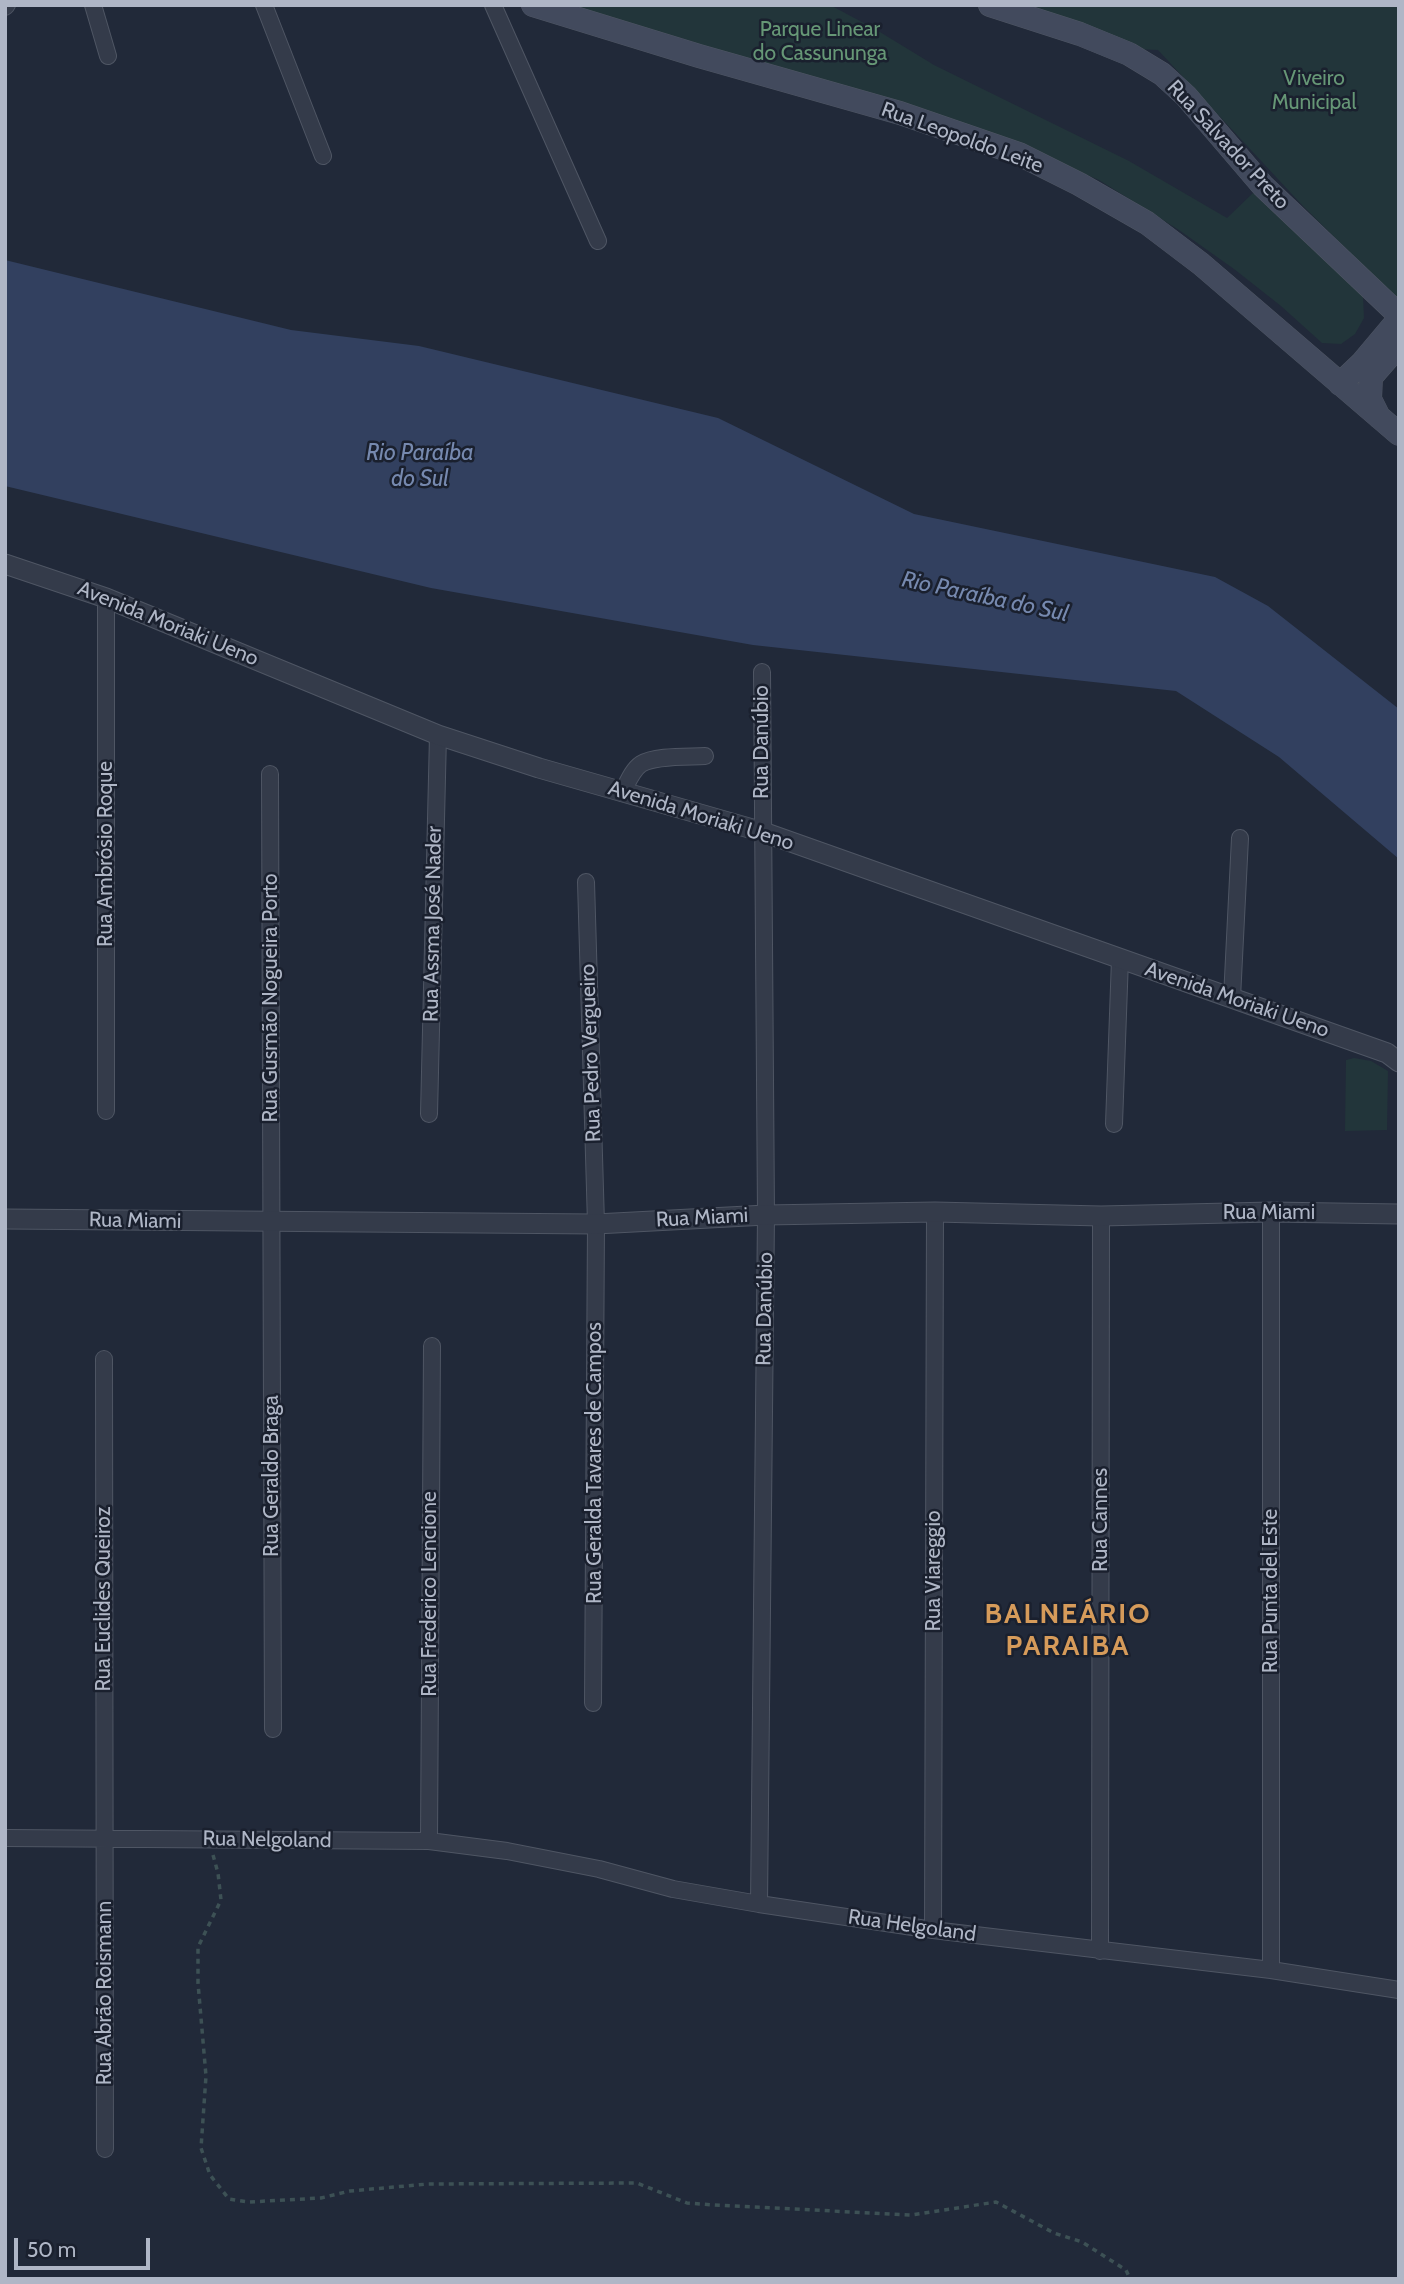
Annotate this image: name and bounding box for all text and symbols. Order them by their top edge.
park label: Parque Linear do Cassununga [753,17,887,67]
park label: Viveiro Municipal [1272,66,1356,116]
street label: Rua Salvador Preto [1162,75,1294,215]
street label: Rua Leopoldo Leite [878,97,1046,179]
water label: Rio Paraíba do Sul [366,439,474,493]
water label: Rio Paraíba do Sul [899,566,1071,628]
street label: Avenida Moriaki Ueno [74,576,262,672]
street label: Rua Danúbio [749,685,775,799]
street label: Rua Ambrósio Roque [93,761,119,947]
street label: Avenida Moriaki Ueno [605,776,797,856]
street label: Rua Assma José Nader [419,826,447,1022]
street label: Rua Gusmão Nogueira Porto [258,873,284,1123]
street label: Avenida Moriaki Ueno [1142,957,1332,1043]
street label: Rua Pedro Vergueiro [575,963,607,1143]
street label: Rua Miami [1223,1200,1315,1226]
street label: Rua Miami [655,1203,749,1233]
street label: Rua Miami [89,1208,181,1234]
street label: Rua Danúbio [751,1252,779,1366]
street label: Rua Geralda Tavares de Campos [582,1322,608,1604]
street label: Rua Geraldo Braga [259,1395,285,1557]
street label: Rua Cannes [1088,1468,1114,1572]
street label: Rua Frederico Lencione [417,1491,443,1697]
street label: Rua Euclides Queiroz [91,1506,117,1692]
street label: Rua Punta del Este [1258,1509,1284,1673]
street label: Rua Viareggio [921,1511,947,1631]
district label: BALNEÁRIO PARAIBA [986,1598,1150,1664]
street label: Rua Nelgoland [202,1826,332,1854]
street label: Rua Abrão Roismann [92,1901,118,2085]
street label: Rua Helgoland [846,1905,978,1947]
scale bar [18,2224,154,2268]
text: 50 m [27,2237,76,2262]

